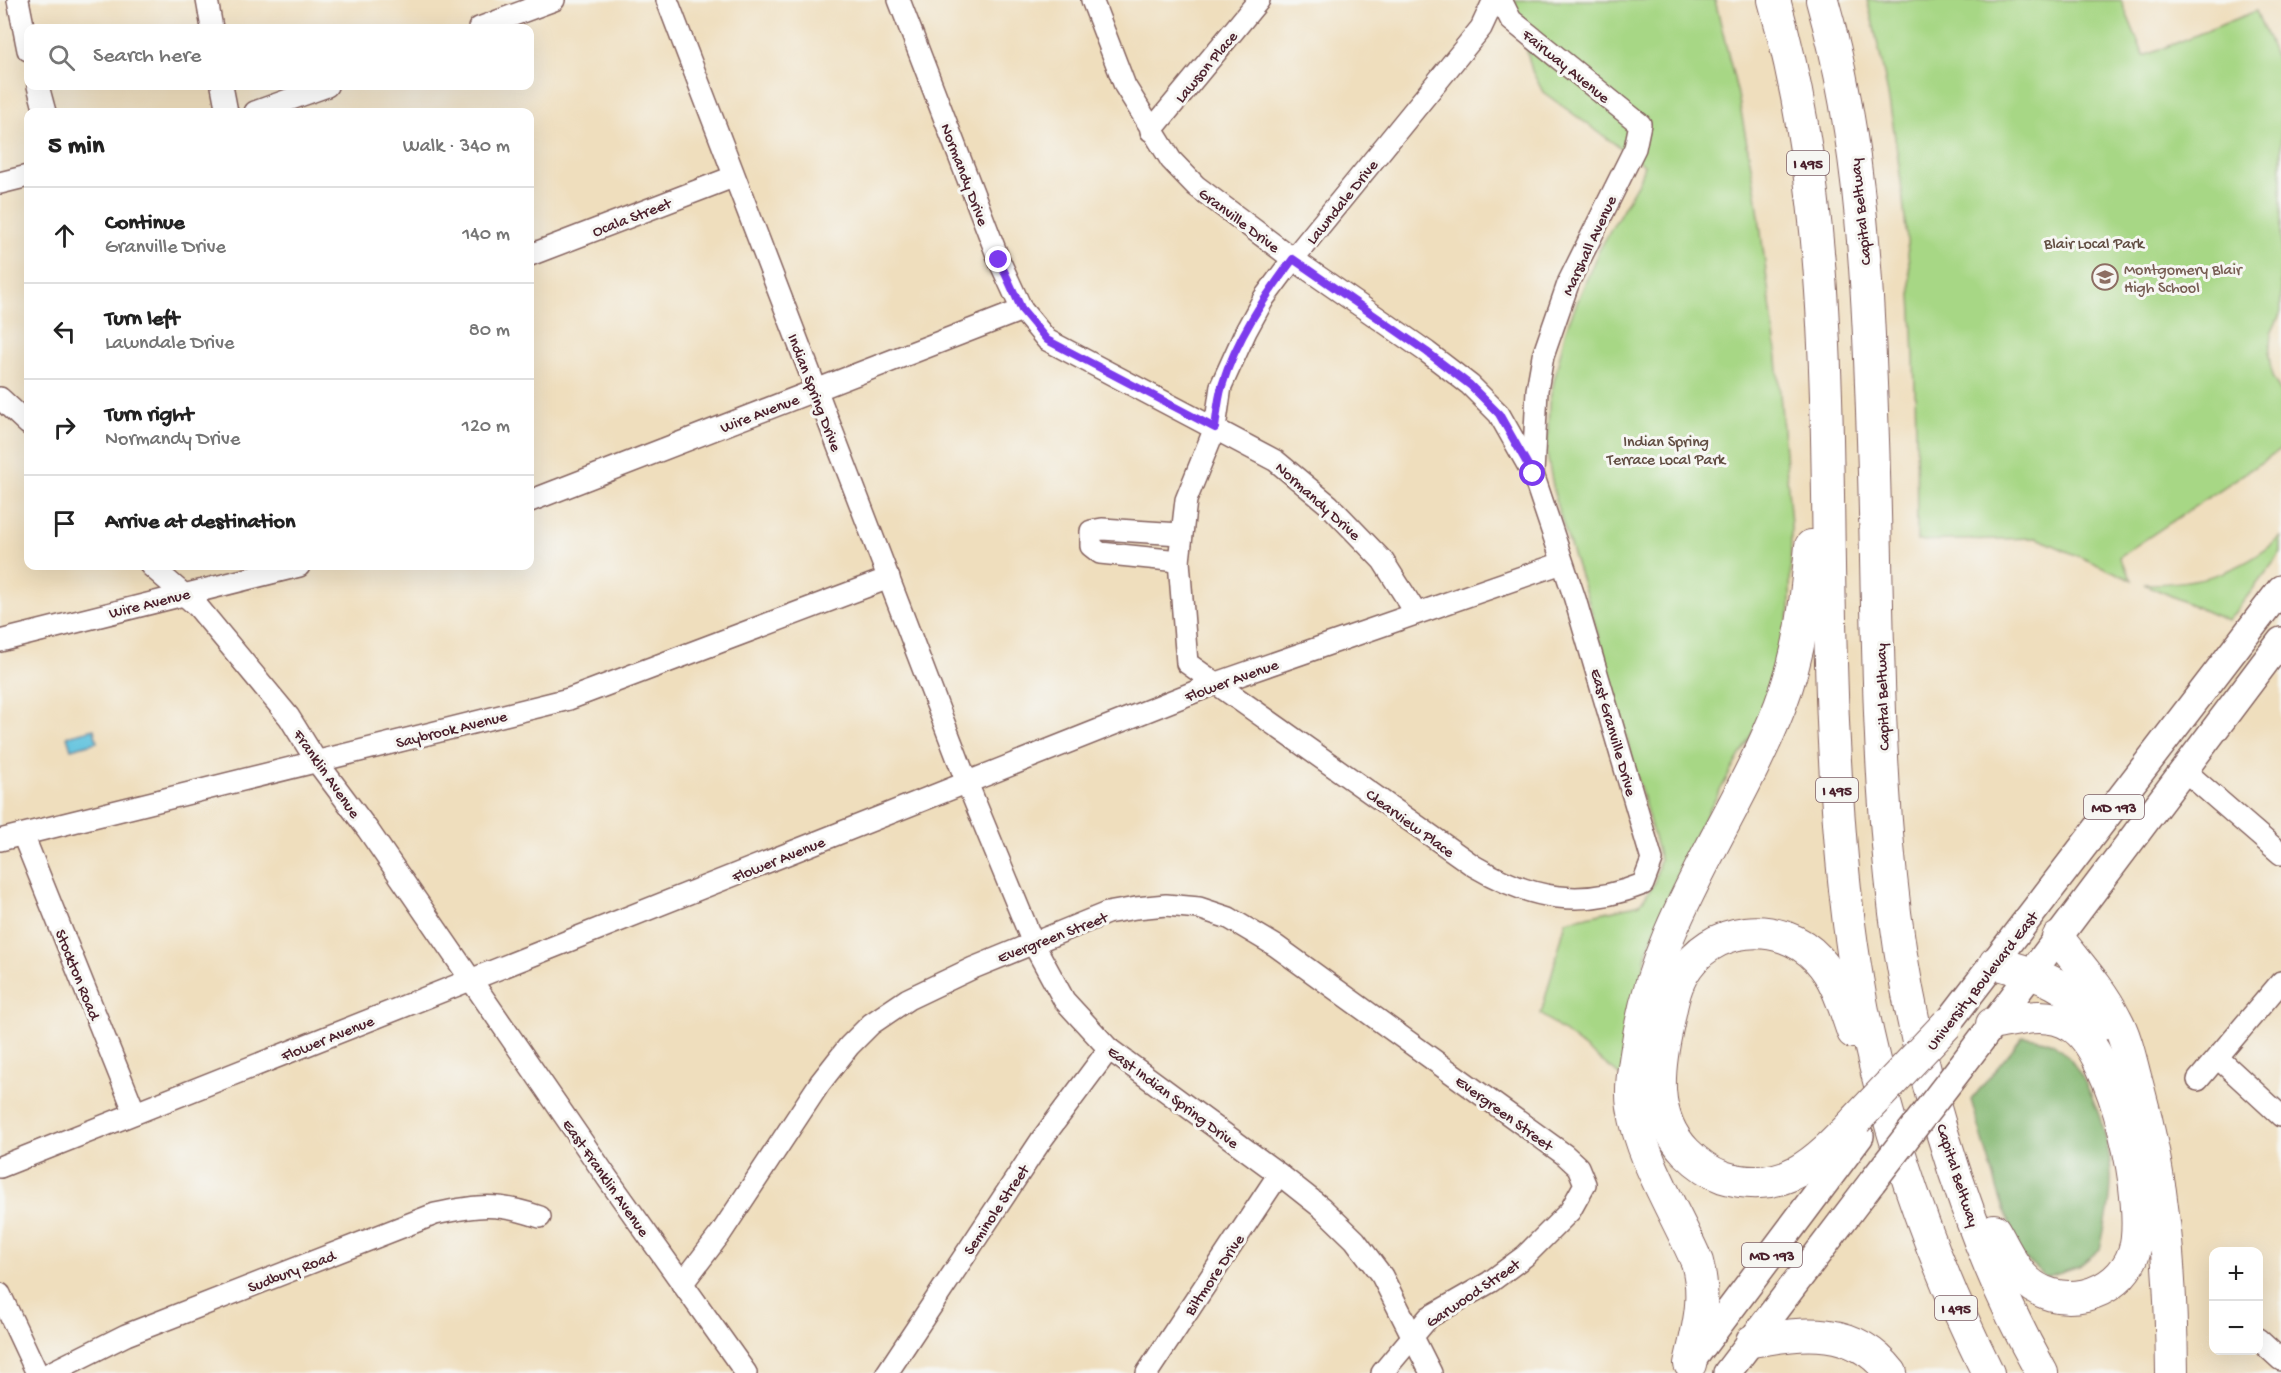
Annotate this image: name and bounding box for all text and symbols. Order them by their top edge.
search box [24,24,534,90]
street label: Fairway Avenue [1516,26,1613,109]
street label: Lawson Place [1172,28,1244,108]
icon: search [45,41,78,74]
text: Search here [93,44,201,70]
street label: Normandy Drive [934,121,991,230]
text: 5 min [48,132,104,163]
text: Walk · 340 m [403,136,510,159]
road number: I 495 [1787,151,1829,175]
street label: Lawndale Drive [1304,156,1384,249]
street label: Capital Beltway [1847,157,1878,266]
street label: Granville Drive [1194,185,1283,259]
street label: Marshall Avenue [1560,193,1623,299]
street label: Ocala Street [590,195,676,243]
text: Continue [105,211,185,237]
icon: ahead [48,219,81,252]
text: 140 m [462,224,510,247]
park label: Blair Local Park [2043,236,2146,255]
text: Granville Drive [105,237,226,260]
route end [985,246,1011,272]
school or university icon: Montgomery Blair High School [2090,262,2120,292]
place label: Montgomery Blair High School [2124,262,2243,299]
text: Turn left [105,307,179,333]
icon: left [48,315,81,348]
text: 80 m [469,320,510,343]
street label: Indian Spring Drive [782,332,844,455]
text: Lawndale Drive [105,333,234,356]
street label: Wire Avenue [718,391,803,439]
text: Turn right [105,403,193,429]
icon: right [48,411,81,444]
text: 120 m [462,416,510,439]
text: Normandy Drive [105,429,240,452]
park label: Indian Spring Terrace Local Park [1606,434,1727,471]
street label: Normandy Drive [1270,459,1364,546]
route start [1519,460,1545,486]
icon: arrive [48,507,81,540]
text: Arrive at destination [105,510,295,536]
street label: Wire Avenue [107,586,193,625]
street label: Capital Beltway [1873,643,1896,751]
street label: Flower Avenue [1182,656,1282,708]
street label: East Granville Drive [1584,667,1639,800]
street label: Saybrook Avenue [394,708,510,754]
street label: Franklin Avenue [287,726,363,824]
road number: I 495 [1816,778,1858,802]
street label: Clearview Place [1361,786,1458,864]
road number: MD 193 [2084,795,2144,819]
street label: Flower Avenue [729,834,829,889]
street label: University Boulevard East [1924,908,2045,1055]
street label: Evergreen Street [996,909,1112,969]
street label: Stockton Road [49,927,103,1025]
street label: Flower Avenue [278,1013,378,1068]
street label: East Indian Spring Drive [1103,1043,1242,1155]
street label: Evergreen Street [1450,1073,1557,1158]
street label: East Franklin Avenue [556,1117,652,1242]
street label: Capital Beltway [1930,1122,1981,1230]
street label: Seminole Street [961,1161,1036,1260]
street label: Biltmore Drive [1181,1231,1250,1321]
road number: MD 193 [1742,1243,1802,1267]
street label: Sudbury Road [246,1247,340,1299]
map controls [2209,1247,2263,1355]
button: + [2209,1247,2263,1301]
street label: Garwood Street [1423,1256,1526,1333]
road number: I 495 [1935,1296,1977,1320]
button: − [2209,1301,2263,1355]

